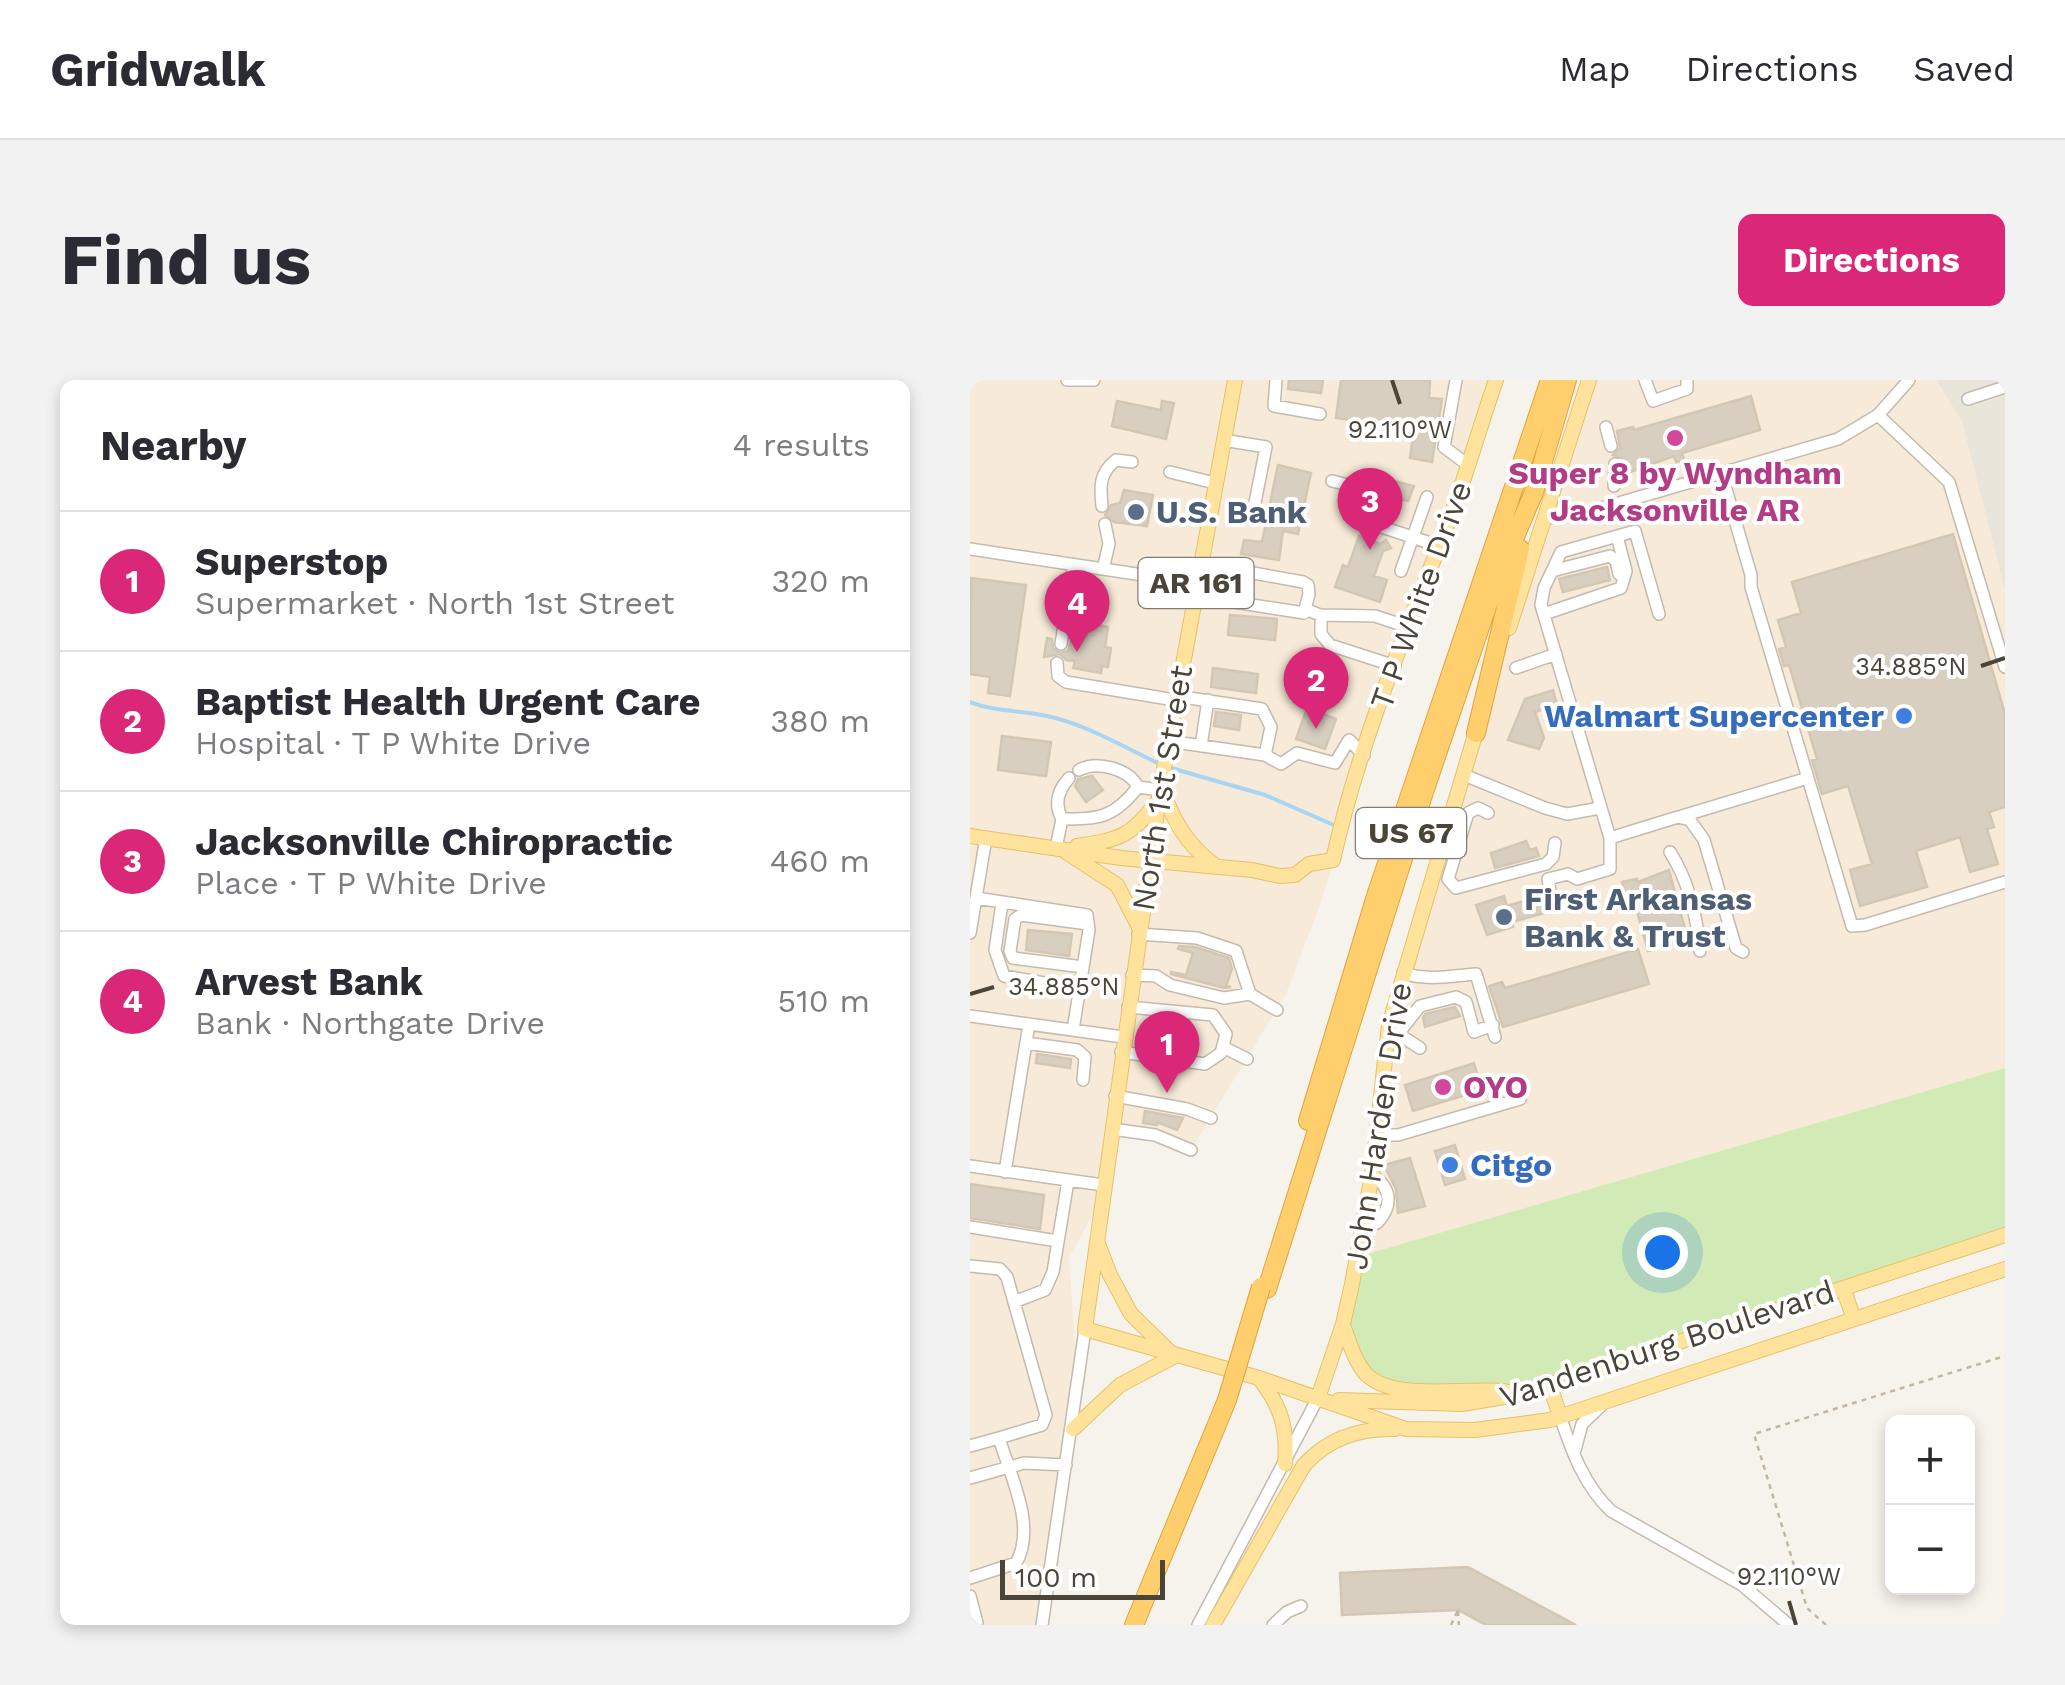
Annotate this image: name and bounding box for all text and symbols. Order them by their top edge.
text: Gridwalk [50,41,266,98]
text: Map [1559,48,1630,90]
text: Directions [1685,48,1858,90]
text: Saved [1913,48,2015,90]
button: Directions [1738,214,2005,306]
text: Find us [60,219,311,301]
text: 92.110°W [1348,415,1452,444]
text: Nearby [100,421,247,470]
text: 4 results [732,426,870,464]
marker: Super 8 by Wyndham Jacksonville AR [1664,427,1686,449]
place label: Super 8 by Wyndham Jacksonville AR [1508,454,1842,529]
pin: 3 [1338,468,1402,550]
street label: T P White Drive [1362,476,1480,714]
place label: U.S. Bank [1156,493,1307,531]
marker: U.S. Bank [1125,501,1147,523]
text: Superstop [195,540,388,584]
road number: AR 161 [1138,558,1254,608]
text: 1 [126,562,139,600]
text: 320 m [771,562,870,600]
pin: 4 [1044,570,1110,652]
text: Supermarket · North 1st Street [195,584,674,622]
pin: 2 [1284,646,1348,729]
text: 34.885°N [1855,652,1967,681]
street label: North 1st Street [1124,663,1200,913]
text: Baptist Health Urgent Care [195,680,700,724]
place label: Walmart Supercenter [1544,697,1884,735]
text: 2 [123,702,142,740]
text: 380 m [770,702,870,740]
marker: Walmart Supercenter [1893,705,1915,727]
text: Hospital · T P White Drive [195,724,591,762]
road number: US 67 [1356,808,1466,858]
text: Jacksonville Chiropractic [195,820,673,864]
text: 3 [123,842,142,880]
text: 460 m [770,842,870,880]
text: Place · T P White Drive [195,864,547,902]
place label: First Arkansas Bank & Trust [1524,880,1752,955]
marker: First Arkansas Bank & Trust [1493,906,1515,928]
text: Arvest Bank [195,960,423,1004]
text: 34.885°N [1008,972,1120,1001]
street label: John Harden Drive [1337,980,1419,1272]
text: 4 [122,982,143,1020]
text: 510 m [778,982,870,1020]
text: Bank · Northgate Drive [195,1004,545,1042]
pin: 1 [1134,1010,1200,1093]
place label: OYO [1463,1068,1528,1106]
marker: OYO [1432,1076,1454,1098]
place label: Citgo [1470,1146,1552,1184]
marker: Citgo [1439,1154,1461,1176]
your location [1637,1227,1688,1278]
street label: Vandenburg Boulevard [1495,1272,1839,1416]
map controls [1885,1415,1975,1595]
button: + [1885,1415,1975,1505]
button: − [1885,1505,1975,1595]
scale bar [1000,1555,1165,1600]
text: 100 m [1015,1561,1097,1594]
text: 92.110°W [1737,1562,1841,1591]

